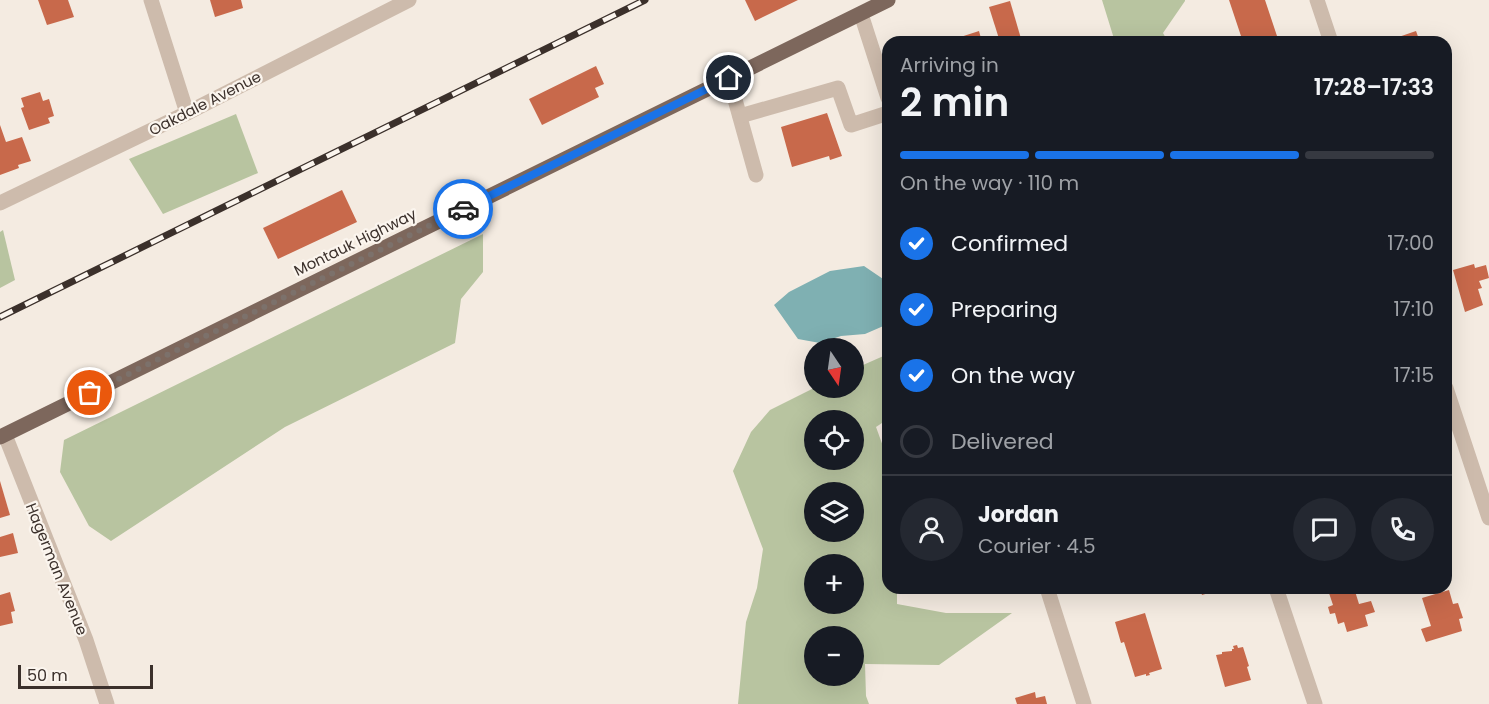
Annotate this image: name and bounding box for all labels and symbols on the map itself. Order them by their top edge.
pin [703,52,754,103]
street label: Oakdale Avenue [145,66,265,140]
courier [433,179,493,239]
street label: Montauk Highway [290,203,420,281]
north arrow [804,338,864,398]
pin [64,367,115,418]
street label: Hagerman Avenue [21,500,93,638]
scale bar [18,662,153,690]

